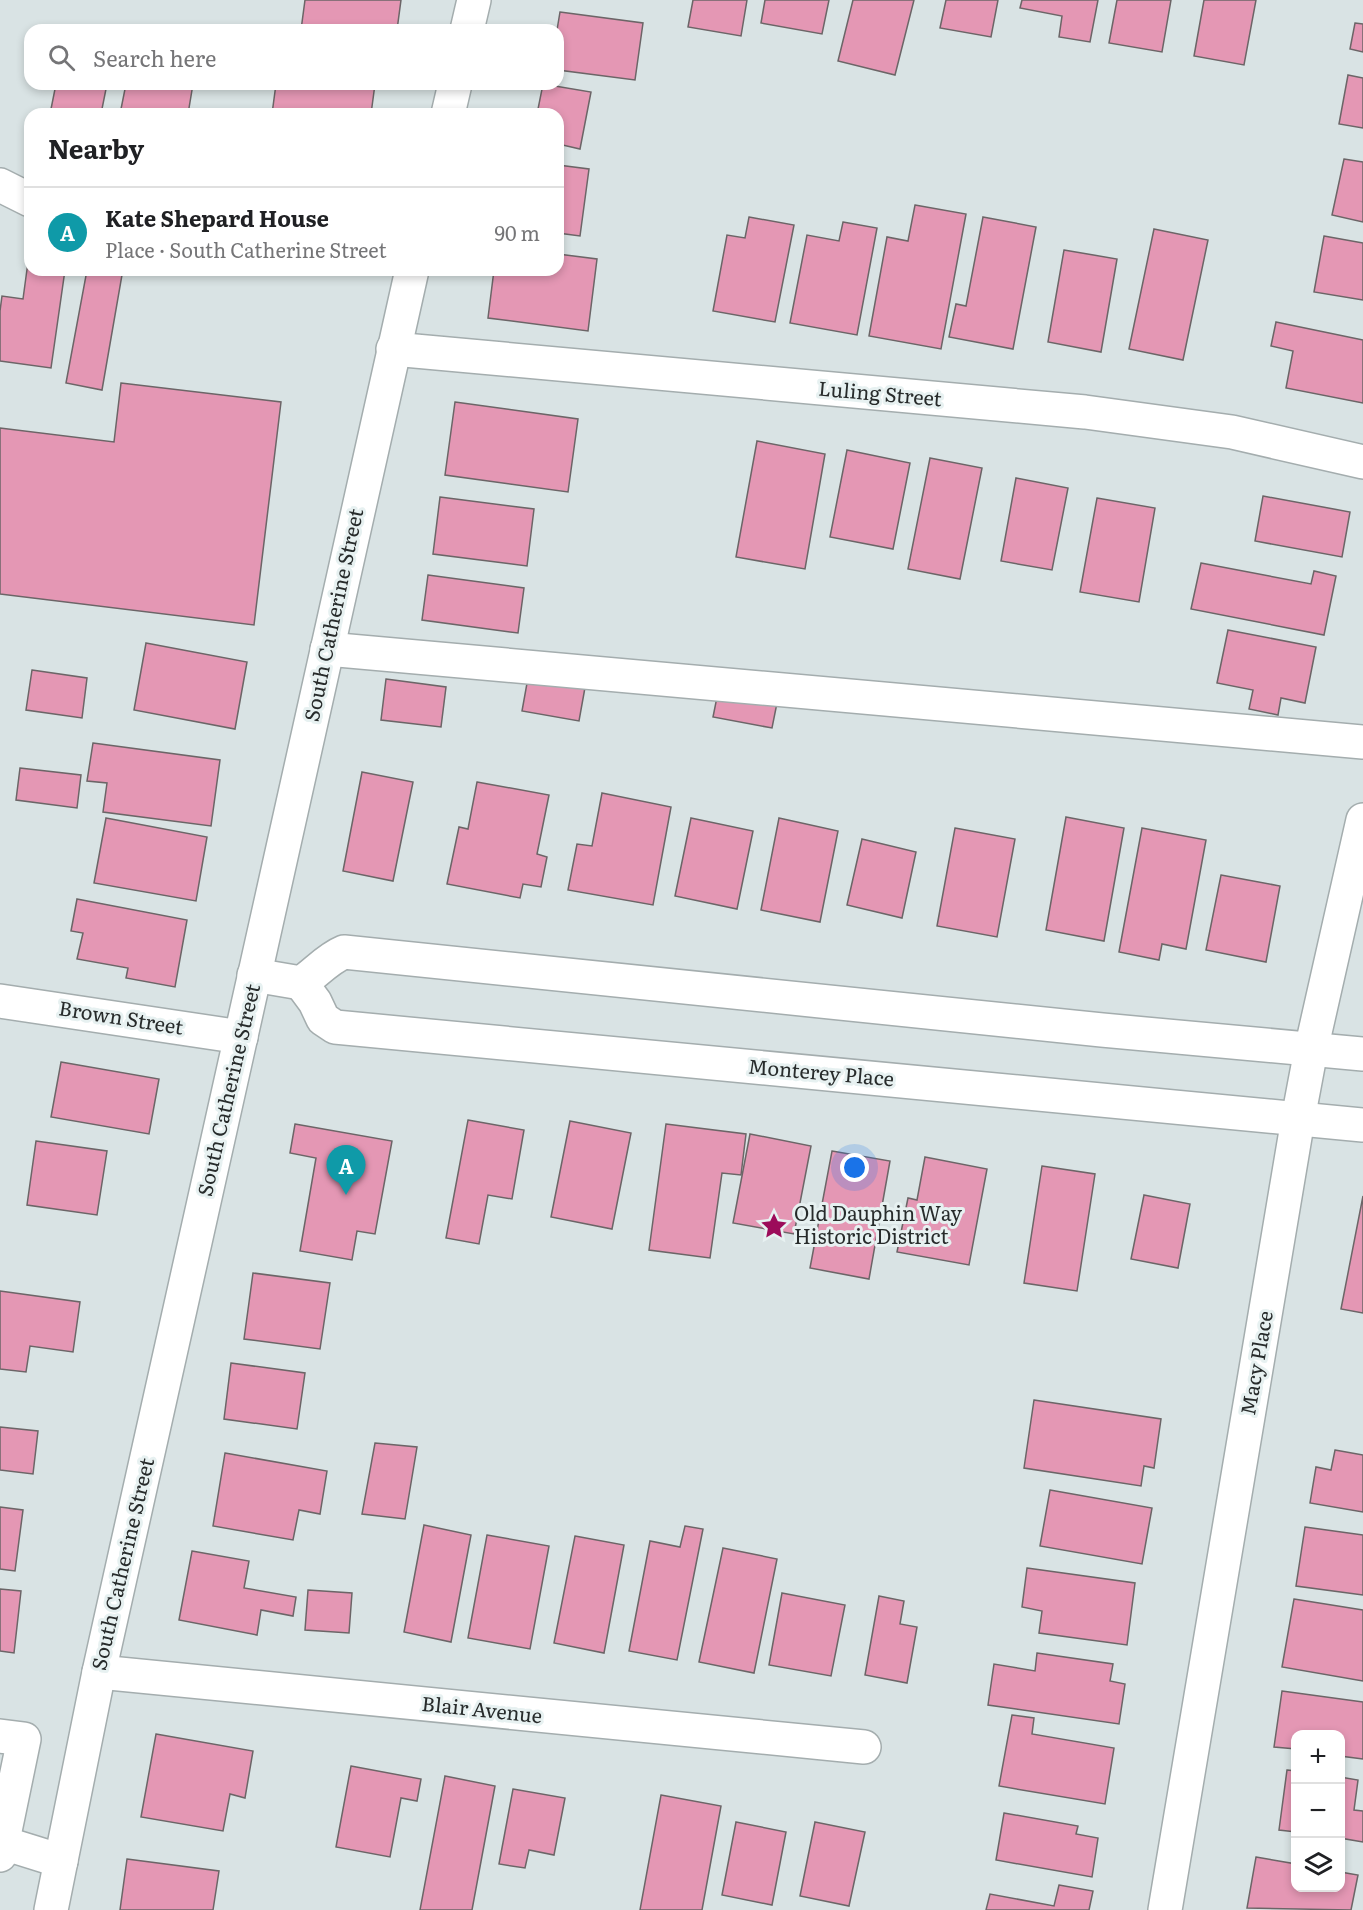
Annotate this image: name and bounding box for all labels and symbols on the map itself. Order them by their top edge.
street label: Luling Street [817,372,943,412]
street label: South Catherine Street [295,505,369,724]
street label: South Catherine Street [188,980,266,1199]
street label: Brown Street [57,991,186,1041]
street label: Monterey Place [747,1050,895,1092]
pin: A [326,1146,366,1195]
your location [840,1153,869,1182]
place label: Old Dauphin Way Historic District [794,1197,962,1250]
place icon: Old Dauphin Way Historic District [759,1211,789,1241]
street label: Macy Place [1231,1308,1279,1417]
street label: South Catherine Street [82,1454,160,1673]
street label: Blair Avenue [420,1687,544,1729]

